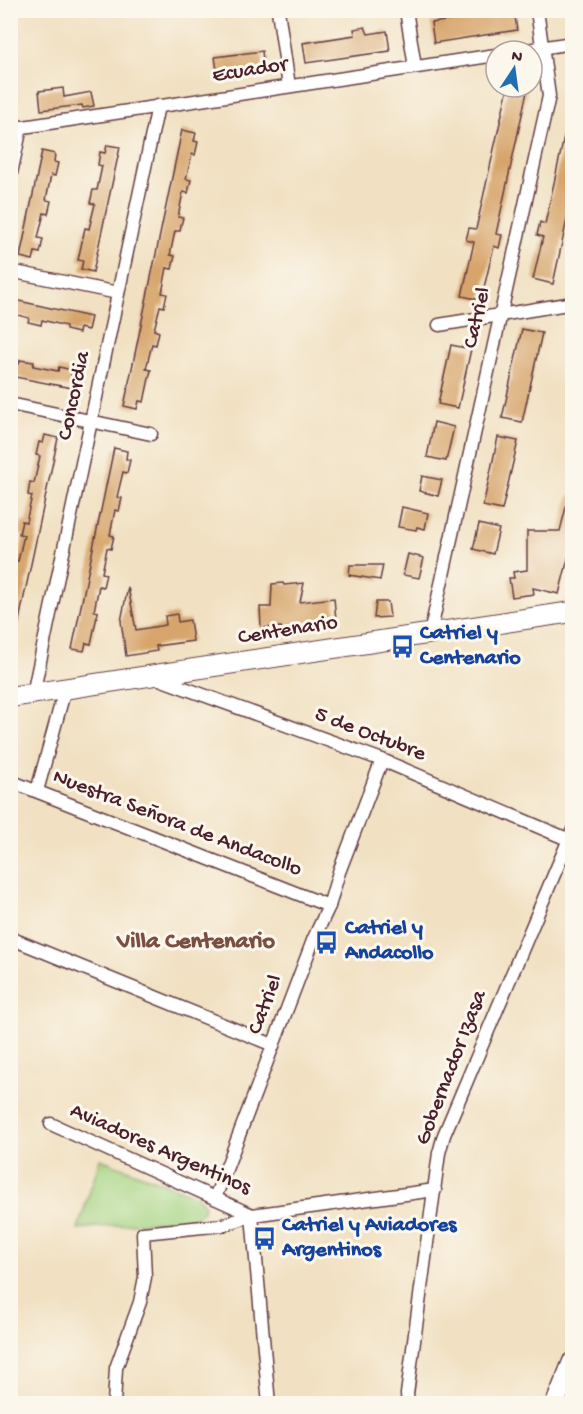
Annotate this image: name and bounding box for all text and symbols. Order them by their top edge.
north arrow [484,39,544,99]
text: N [509,47,524,68]
street label: Ecuador [211,52,292,90]
street label: Catriel [458,285,498,351]
street label: Concordia [53,348,97,443]
street label: Centenario [236,610,340,652]
place label: Catriel y Centenario [419,621,521,672]
bus stop icon: Catriel y Centenario [389,634,415,660]
street label: 5 de Octubre [311,702,430,768]
street label: Nuestra Señora de Andacollo [49,764,305,884]
place label: Catriel y Andacollo [344,916,434,967]
district label: Villa Centenario [116,928,276,957]
bus stop icon: Catriel y Andacollo [314,929,340,955]
street label: Catriel [243,971,289,1039]
street label: Gobernador Izasa [411,986,494,1149]
street label: Aviadores Argentinos [66,1098,255,1202]
place label: Catriel y Aviadores Argentinos [281,1213,458,1264]
bus stop icon: Catriel y Aviadores Argentinos [251,1226,277,1252]

